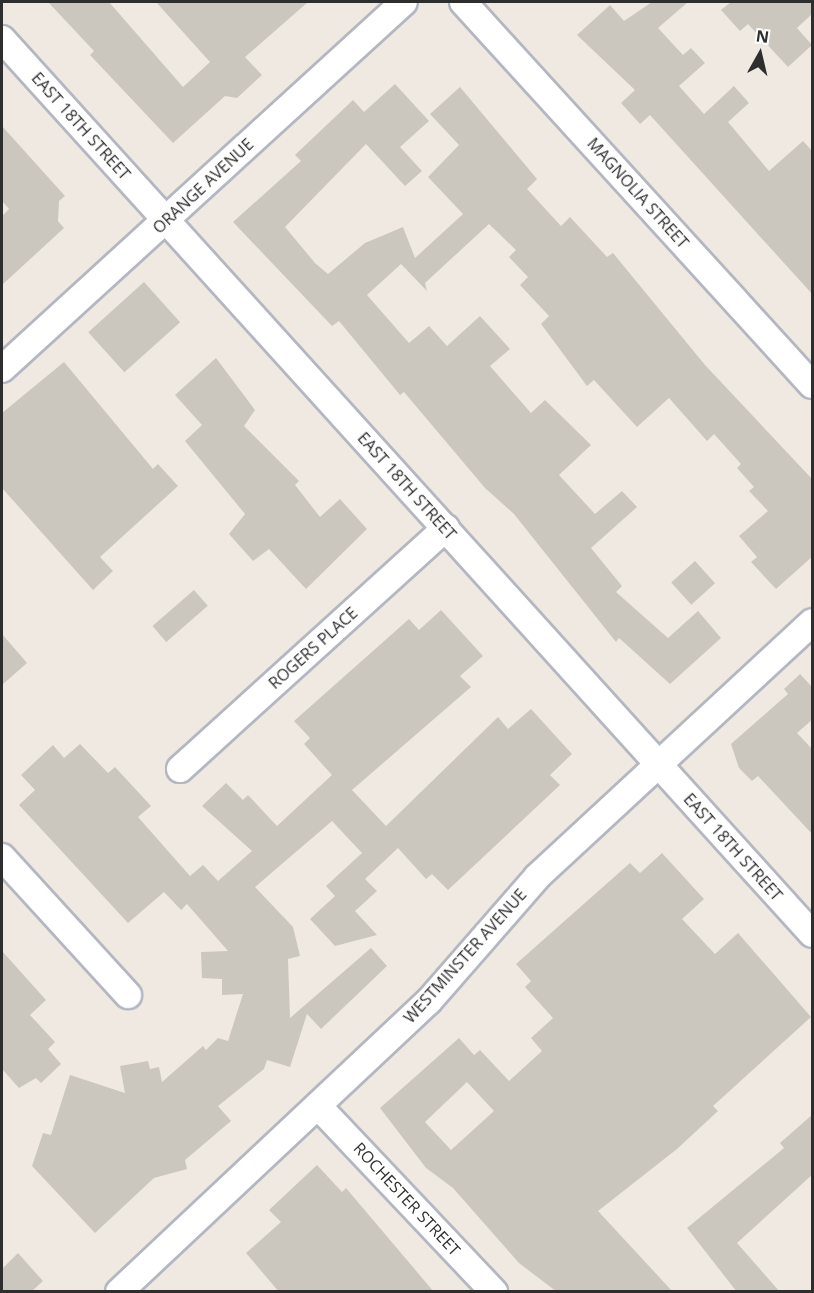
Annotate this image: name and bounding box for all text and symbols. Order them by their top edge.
north arrow [730,24,790,84]
text: N [755,24,770,48]
street label: EAST 18TH STREET [28,68,134,184]
street label: MAGNOLIA STREET [583,134,693,252]
street label: ORANGE AVENUE [149,135,257,237]
street label: EAST 18TH STREET [354,428,460,544]
street label: ROGERS PLACE [265,603,361,693]
street label: EAST 18TH STREET [680,789,786,905]
street label: WESTMINSTER AVENUE [400,885,530,1027]
street label: ROCHESTER STREET [350,1138,464,1260]

